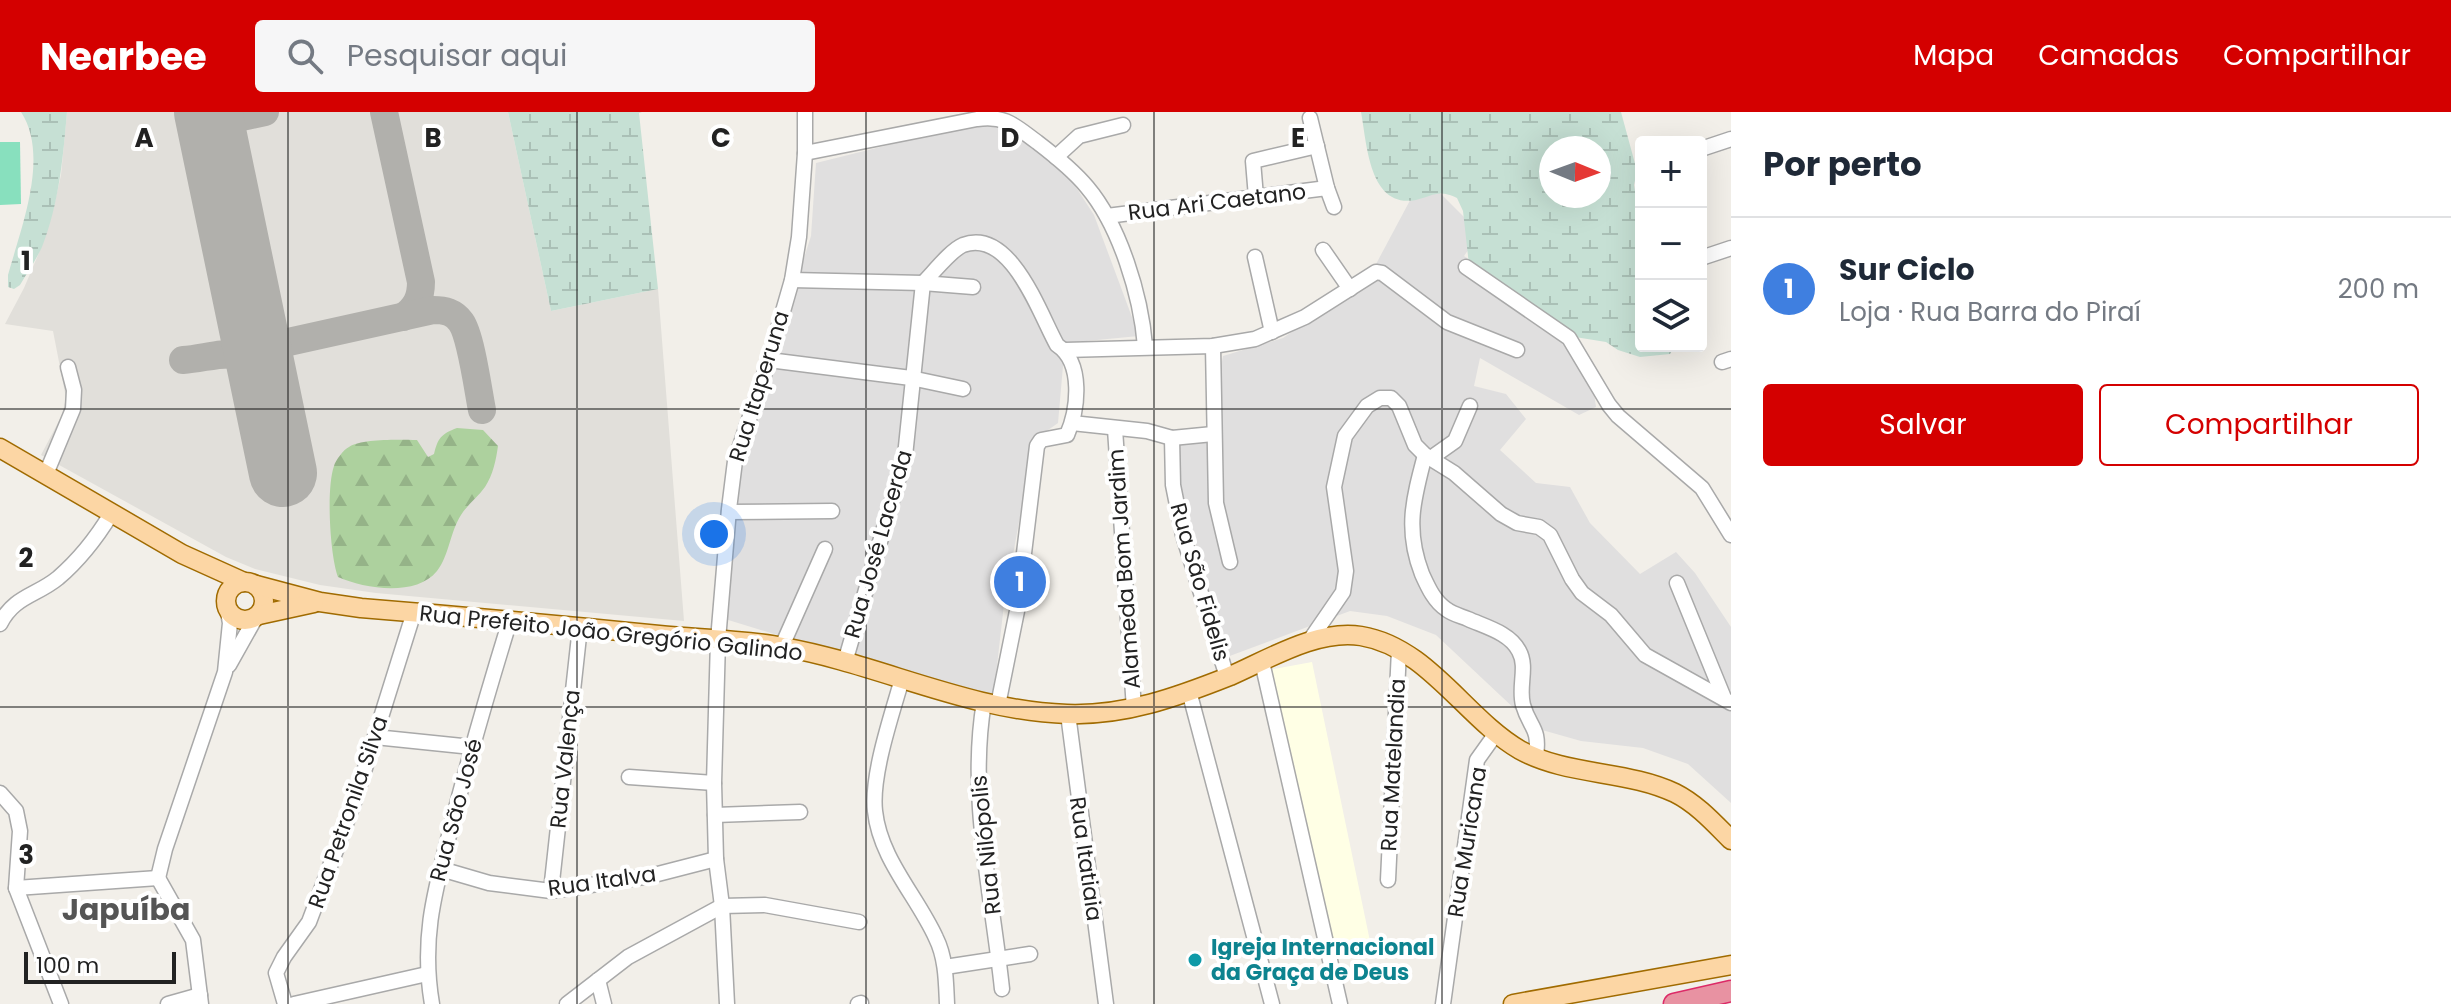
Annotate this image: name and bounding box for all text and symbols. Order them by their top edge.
search box [255,20,815,92]
text: Nearbee [40,30,207,83]
icon: search [283,34,327,78]
text: Pesquisar aqui [347,34,567,77]
text: Mapa [1913,36,1994,75]
text: Camadas [2038,36,2179,75]
text: Compartilhar [2223,36,2411,75]
text: A [134,120,154,156]
text: B [424,120,442,156]
text: C [711,120,731,156]
text: D [1001,120,1020,156]
text: E [1291,120,1305,156]
north arrow [1539,136,1611,208]
map controls [1635,136,1707,352]
button: + [1635,136,1707,208]
text: Por perto [1763,140,1922,188]
street label: Rua Ari Caetano [1126,176,1308,228]
button: − [1635,208,1707,280]
text: 1 [21,243,31,279]
text: Sur Ciclo [1839,248,1975,291]
text: 1 [1784,271,1794,307]
text: 200 m [2338,271,2419,307]
button: layers [1635,280,1707,352]
text: Loja · Rua Barra do Piraí [1839,294,2141,330]
street label: Rua Itaperuna [721,307,797,465]
button: Salvar [1763,384,2083,466]
button: Compartilhar [2099,384,2419,466]
street label: Rua José Lacerda [836,446,920,642]
street label: Alameda Bom Jardim [1100,448,1148,690]
street label: Rua São Fidelis [1163,499,1237,665]
your location [694,514,734,554]
text: 2 [19,540,34,576]
pin: 1 [994,552,1046,612]
street label: Rua Prefeito João Gregório Galindo [418,597,804,669]
street label: Rua Matelandia [1373,678,1413,852]
street label: Rua Valença [542,688,588,830]
street label: Rua Petronila Silva [301,712,395,912]
street label: Rua São José [422,735,490,885]
street label: Rua Muricana [1440,764,1494,920]
street label: Rua Nilópolis [963,774,1009,916]
street label: Rua Itatiaia [1062,795,1110,923]
text: 3 [18,837,34,873]
street label: Rua Italva [546,858,658,904]
district label: Japuíba [62,888,190,931]
place label: Igreja Internacional da Graça de Deus [1211,932,1435,988]
scale bar [24,948,176,984]
text: 100 m [36,950,99,981]
marker: Igreja Internacional da Graça de Deus [1186,951,1204,969]

